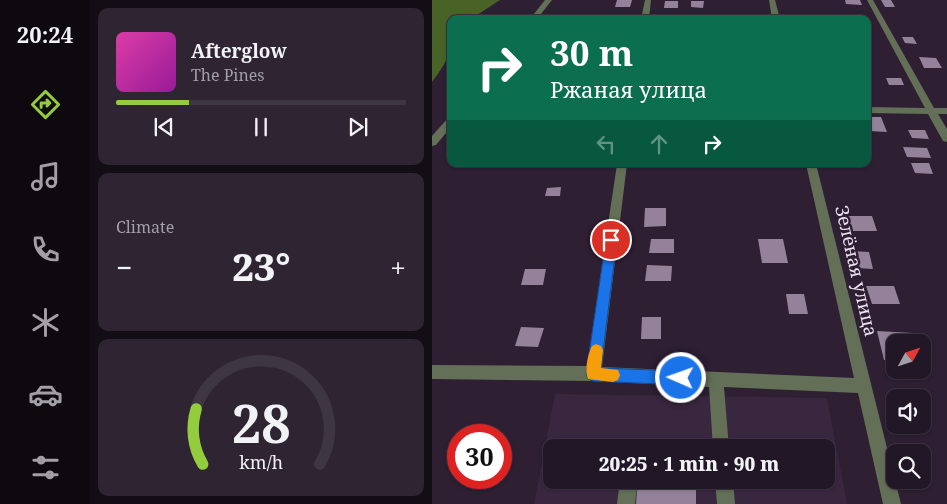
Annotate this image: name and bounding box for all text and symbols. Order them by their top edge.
text: 20:24 [17,19,73,49]
text: 30 m [550,29,633,76]
icon: right [467,35,532,100]
text: Afterglow [191,38,287,64]
text: The Pines [191,64,265,86]
text: Ржаная улица [550,74,707,104]
icon: directions [28,87,63,122]
icon: previous [150,113,178,141]
icon: pause [247,113,275,141]
icon: next [344,113,372,141]
icon: left [592,130,620,158]
icon: ahead [645,130,673,158]
icon: right [698,130,726,158]
icon: music [28,159,63,194]
street label: Зелёная улица [830,203,884,339]
text: Climate [116,216,174,238]
pin [590,219,632,261]
icon: arrive [597,226,625,254]
icon: phone [28,232,63,267]
text: 23° [232,240,290,292]
text: − [116,248,132,286]
text: + [390,248,406,286]
icon: climate [28,305,63,340]
north arrow [886,334,931,379]
map controls [886,334,931,489]
position arrow [654,351,706,403]
icon: car [28,377,63,412]
text: 28 [232,387,290,458]
button: sound [886,389,931,434]
speed limit sign: 30 [447,424,512,489]
button: search [886,444,931,489]
icon: filters [28,450,63,485]
text: km/h [239,450,283,474]
text: 20:25 · 1 min · 90 m [599,451,779,477]

